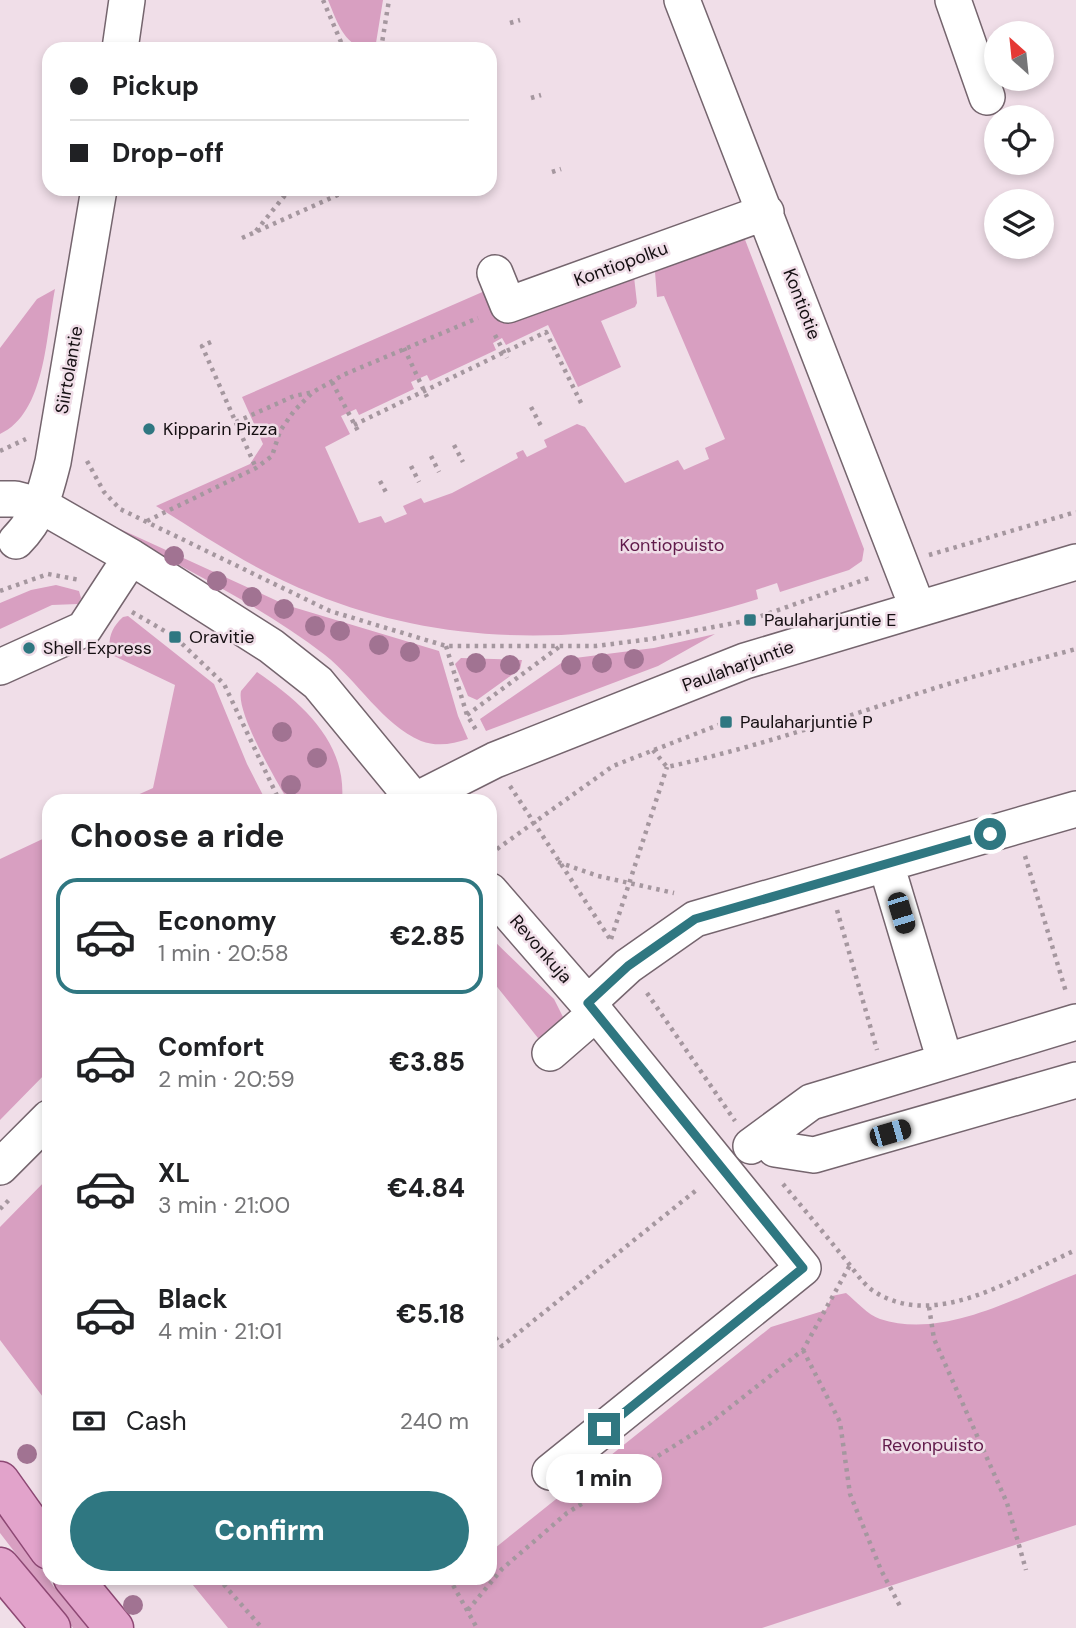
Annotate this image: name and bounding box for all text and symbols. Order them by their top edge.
north arrow [984,21,1054,91]
map controls [984,21,1054,259]
text: Pickup [112,69,199,103]
button: locate [984,105,1054,175]
text: Drop-off [112,136,224,170]
button: layers [984,189,1054,259]
street label: Kontiopolku [571,236,671,292]
street label: Kontiotie [777,265,827,343]
street label: Siirtolantie [49,324,89,416]
place label: Kipparin Pizza [163,417,277,441]
marker: Kipparin Pizza [141,421,157,437]
park label: Kontiopuisto [620,533,725,557]
place label: Paulaharjuntie E [764,608,896,632]
marker: Paulaharjuntie E [742,612,758,628]
place label: Oravitie [189,625,254,649]
marker: Oravitie [167,629,183,645]
street label: Paulaharjuntie [679,635,797,697]
place label: Shell Express [43,636,152,660]
marker: Shell Express [21,640,37,656]
place label: Paulaharjuntie P [740,710,873,734]
marker: Paulaharjuntie P [718,714,734,730]
text: Choose a ride [70,815,285,857]
route start [974,818,1006,850]
car [885,890,918,936]
text: Economy [158,904,276,938]
icon: car [74,905,137,968]
street label: Revonkuja [505,910,577,988]
text: €2.85 [390,919,465,953]
text: 1 min · 20:58 [158,938,289,968]
text: Comfort [158,1030,264,1064]
icon: car [74,1031,137,1094]
text: €3.85 [389,1045,465,1079]
text: 2 min · 20:59 [158,1064,295,1094]
car [867,1117,914,1149]
text: XL [158,1156,190,1190]
icon: car [74,1157,137,1220]
text: €4.84 [387,1171,465,1205]
text: 3 min · 21:00 [158,1190,290,1220]
text: Black [158,1282,228,1316]
icon: car [74,1283,137,1346]
text: €5.18 [396,1297,465,1331]
text: 4 min · 21:01 [158,1316,282,1346]
icon: cash [70,1402,108,1440]
text: Cash [126,1404,187,1438]
text: 240 m [400,1406,469,1436]
route end [588,1413,620,1445]
park label: Revonpuisto [882,1433,984,1457]
callout: 1 min [546,1454,662,1502]
text: 1 min [576,1463,632,1493]
button: Confirm [70,1491,469,1571]

